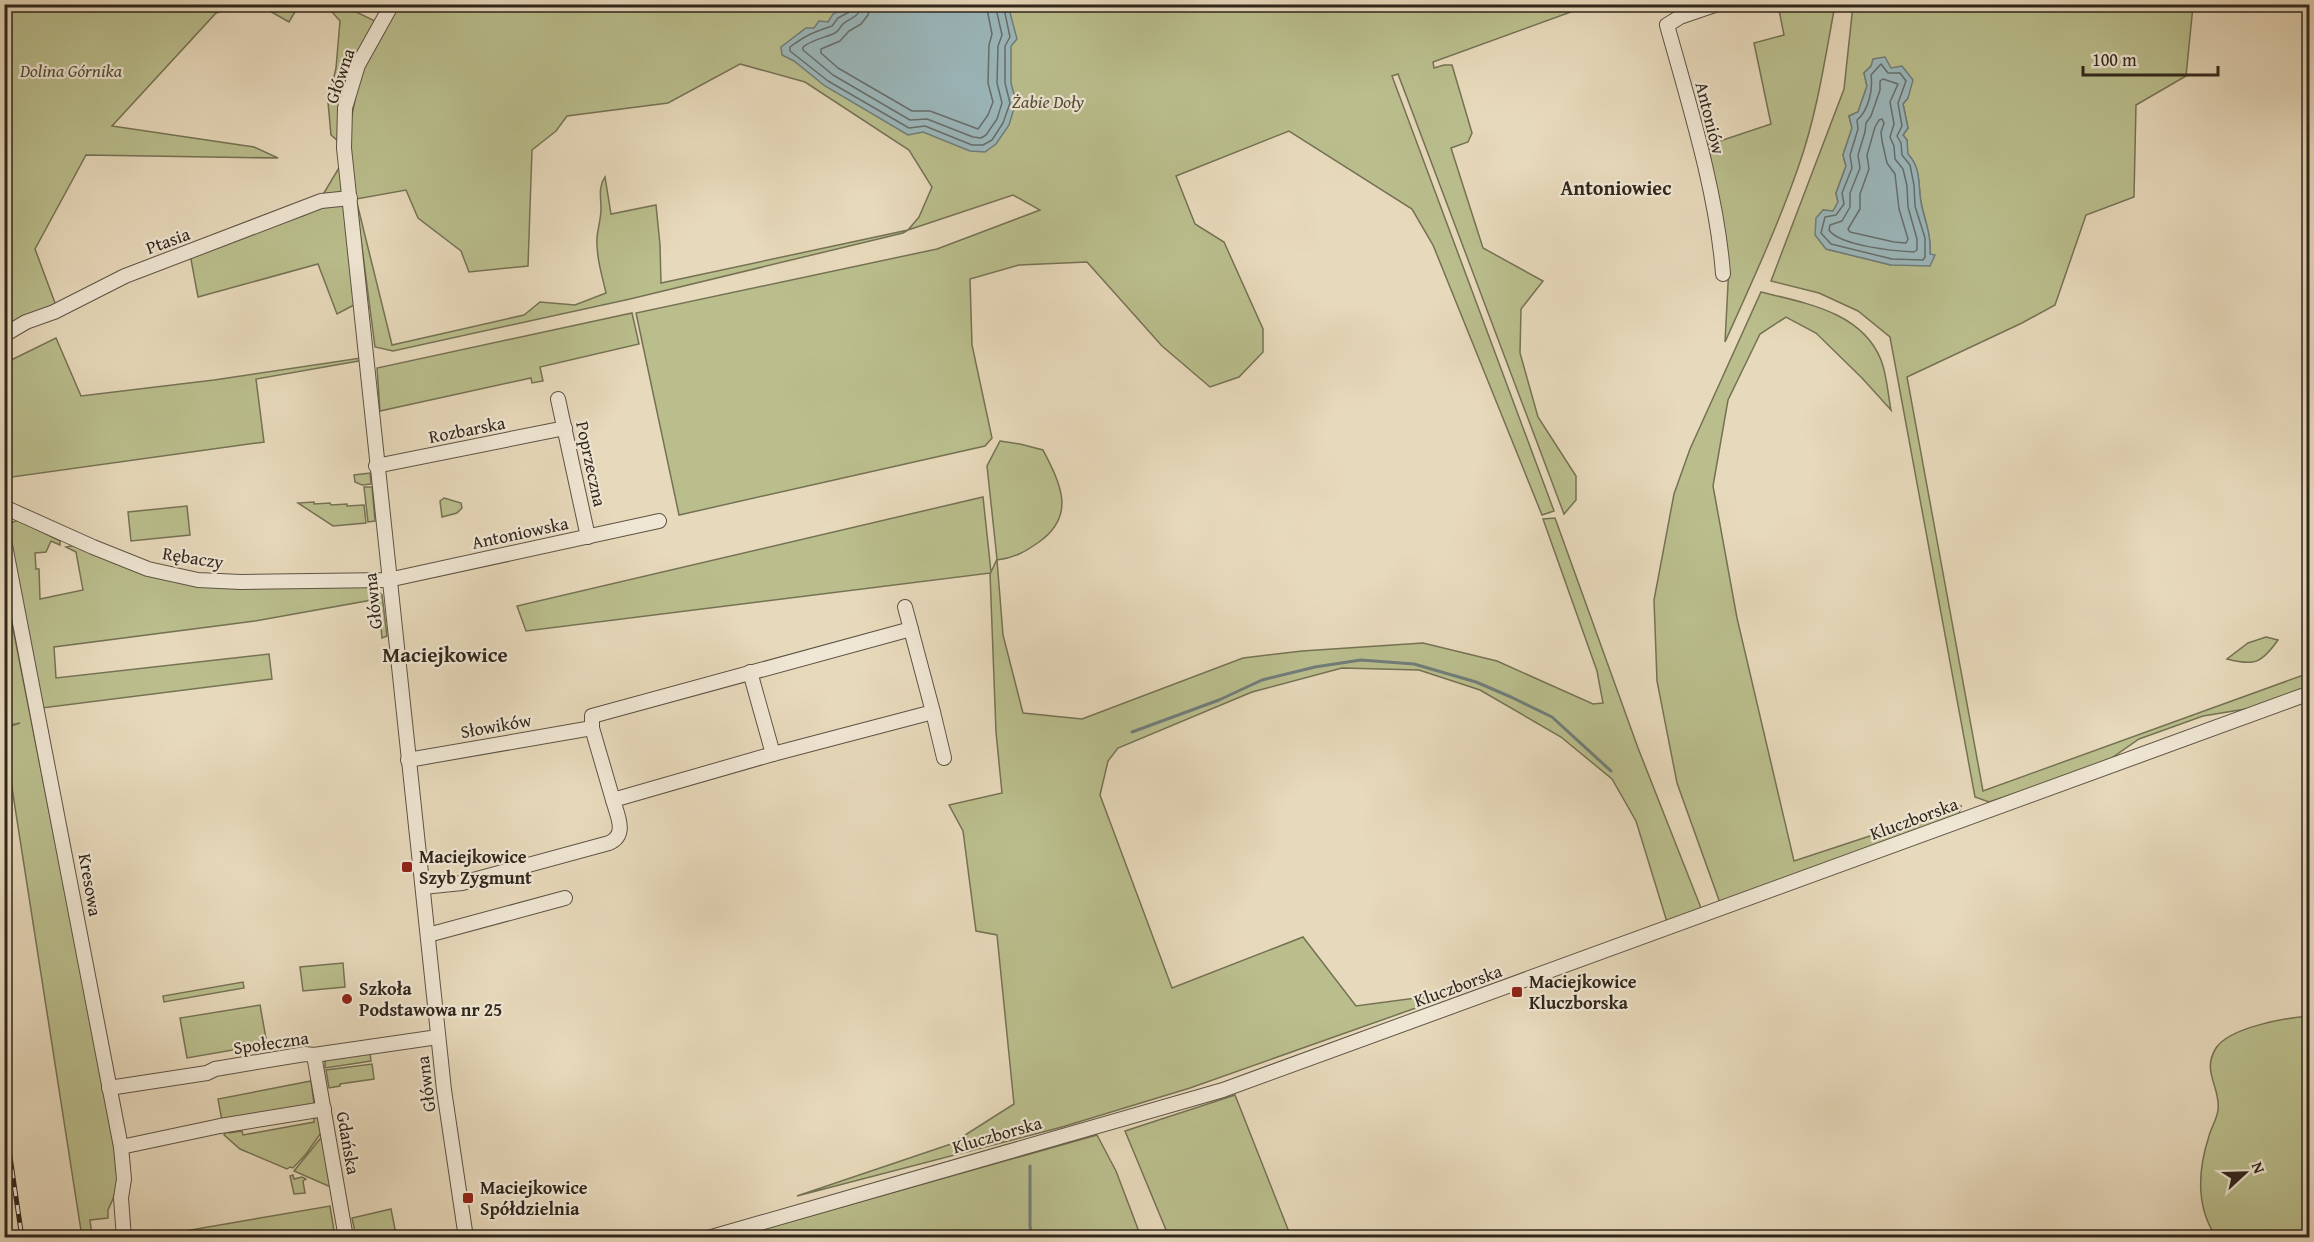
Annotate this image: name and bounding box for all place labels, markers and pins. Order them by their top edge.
place label: Maciejkowice Szyb Zygmunt [419,843,532,891]
marker: Maciejkowice Szyb Zygmunt [400,860,414,874]
place label: Maciejkowice Kluczborska [1529,968,1637,1016]
place label: Szkoła Podstawowa nr 25 [359,975,502,1023]
marker: Maciejkowice Kluczborska [1510,985,1524,999]
marker: Szkoła Podstawowa nr 25 [340,992,354,1006]
place label: Maciejkowice Spółdzielnia [480,1174,588,1222]
marker: Maciejkowice Spółdzielnia [461,1191,475,1205]

